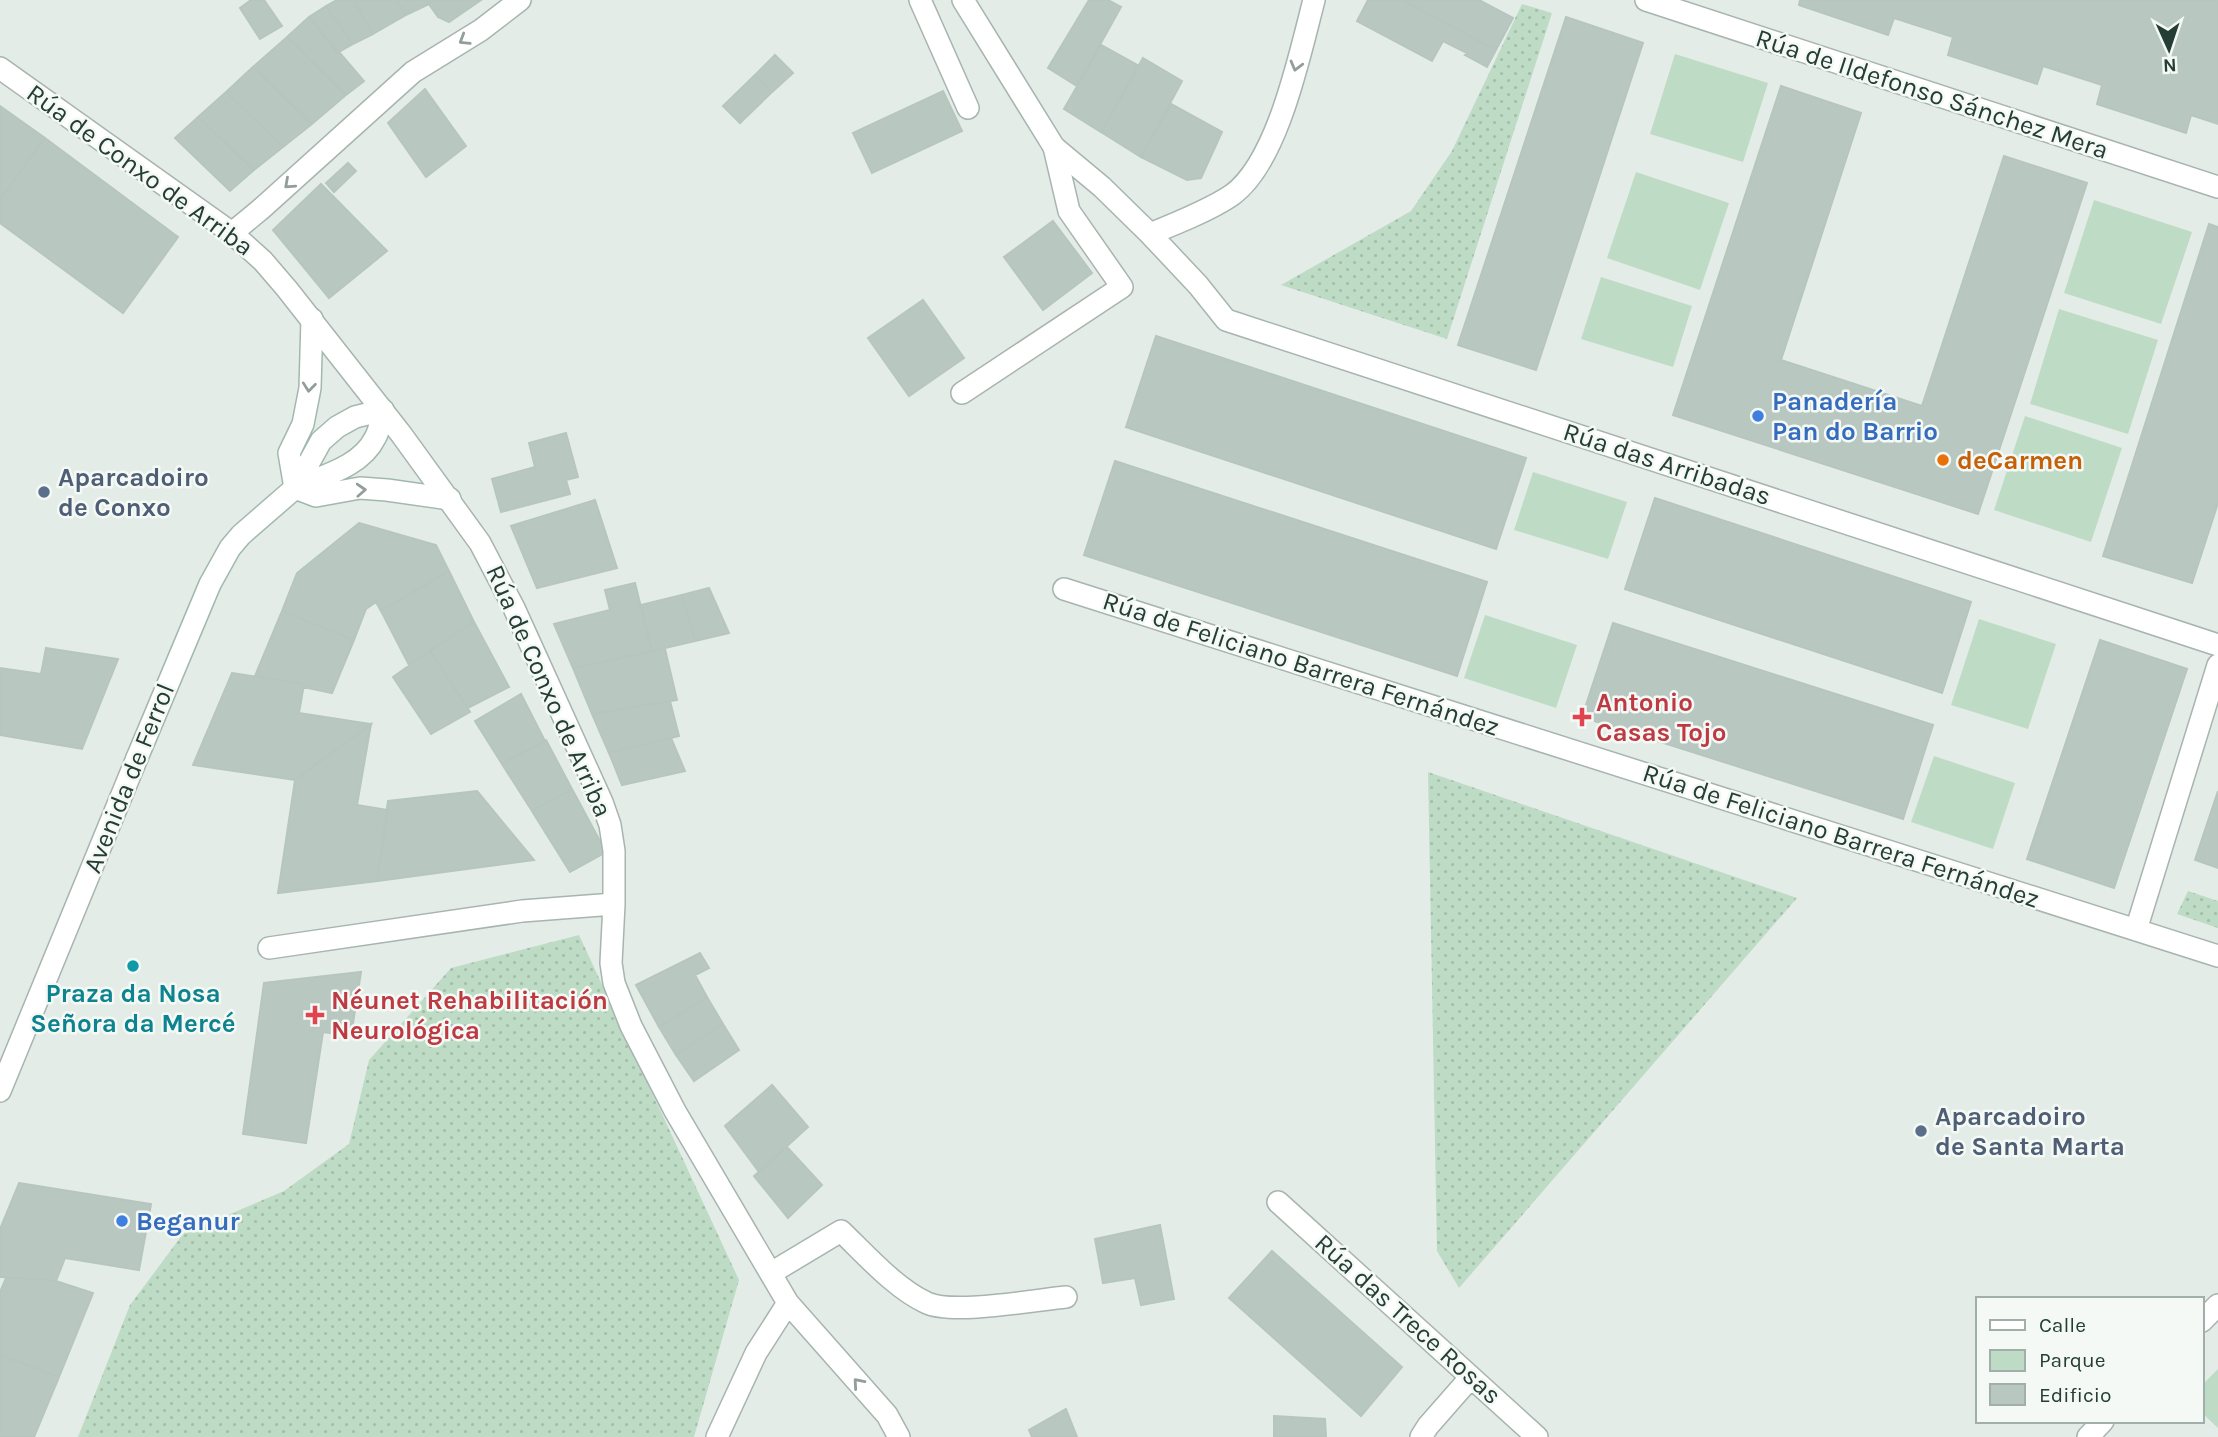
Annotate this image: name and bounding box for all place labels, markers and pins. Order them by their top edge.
place label: Panadería Pan do Barrio [1772,386,1938,447]
marker: Panadería Pan do Barrio [1750,408,1766,424]
place label: deCarmen [1957,445,2083,476]
marker: deCarmen [1935,452,1951,468]
place label: Aparcadoiro de Conxo [58,462,209,523]
marker: Aparcadoiro de Conxo [36,484,52,500]
place label: Antonio Casas Tojo [1596,687,1727,748]
marker: Antonio Casas Tojo [1574,709,1590,725]
marker: Praza da Nosa Señora da Mercé [125,958,141,974]
place label: Praza da Nosa Señora da Mercé [30,978,236,1039]
place label: Néunet Rehabilitación Neurológica [331,985,608,1046]
marker: Néunet Rehabilitación Neurológica [305,1005,325,1025]
place label: Aparcadoiro de Santa Marta [1935,1101,2125,1162]
marker: Aparcadoiro de Santa Marta [1913,1123,1929,1139]
place label: Beganur [136,1206,240,1237]
marker: Beganur [114,1213,130,1229]

